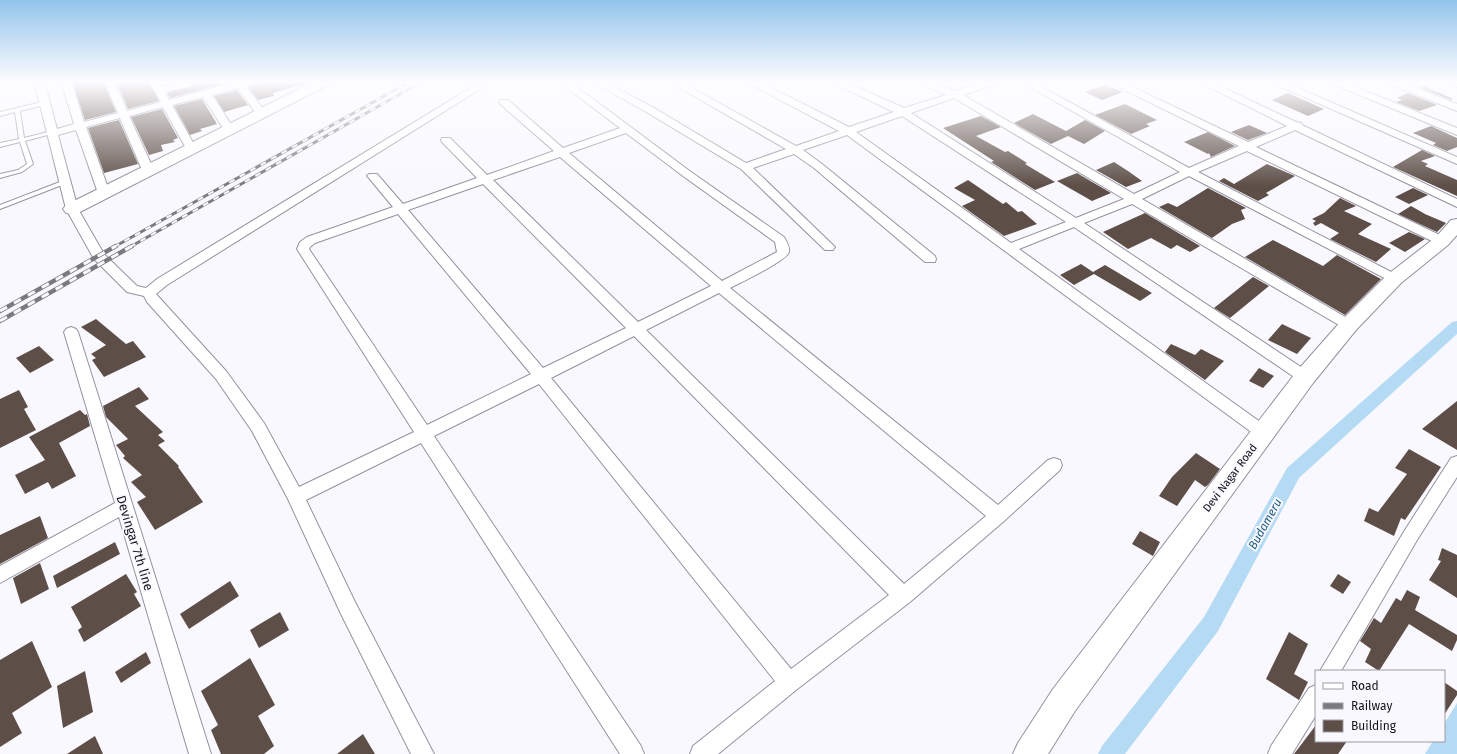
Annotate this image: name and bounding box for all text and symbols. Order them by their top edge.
street label: Devi Nagar Road [1200,441,1260,515]
street label: Devingar 7th line [113,494,157,592]
water label: Budameru [1245,496,1285,552]
legend [1315,670,1445,742]
text: Road [1351,679,1379,693]
text: Railway [1351,699,1392,713]
text: Building [1351,719,1397,733]

